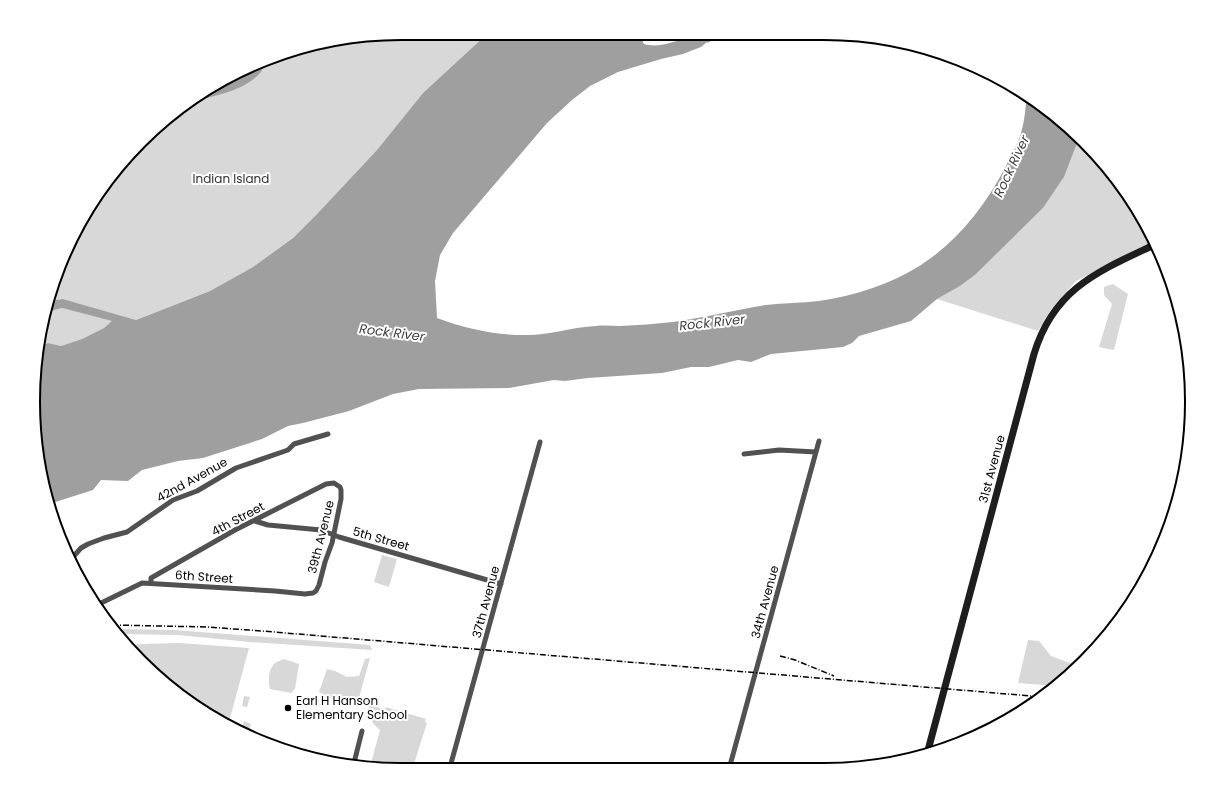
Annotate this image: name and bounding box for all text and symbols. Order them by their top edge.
water label: Rock River [989,131,1034,200]
park label: Indian Island [193,170,269,187]
water label: Rock River [678,309,747,335]
water label: Rock River [358,319,427,346]
street label: 31st Avenue [974,433,1009,505]
street label: 42nd Avenue [153,453,230,506]
street label: 4th Street [208,497,267,540]
street label: 39th Avenue [303,498,338,575]
street label: 5th Street [351,522,411,555]
street label: 34th Avenue [747,563,782,640]
street label: 37th Avenue [468,564,503,640]
street label: 6th Street [175,566,234,587]
place label: Earl H Hanson Elementary School [296,692,407,723]
marker: Earl H Hanson Elementary School [283,703,293,713]

